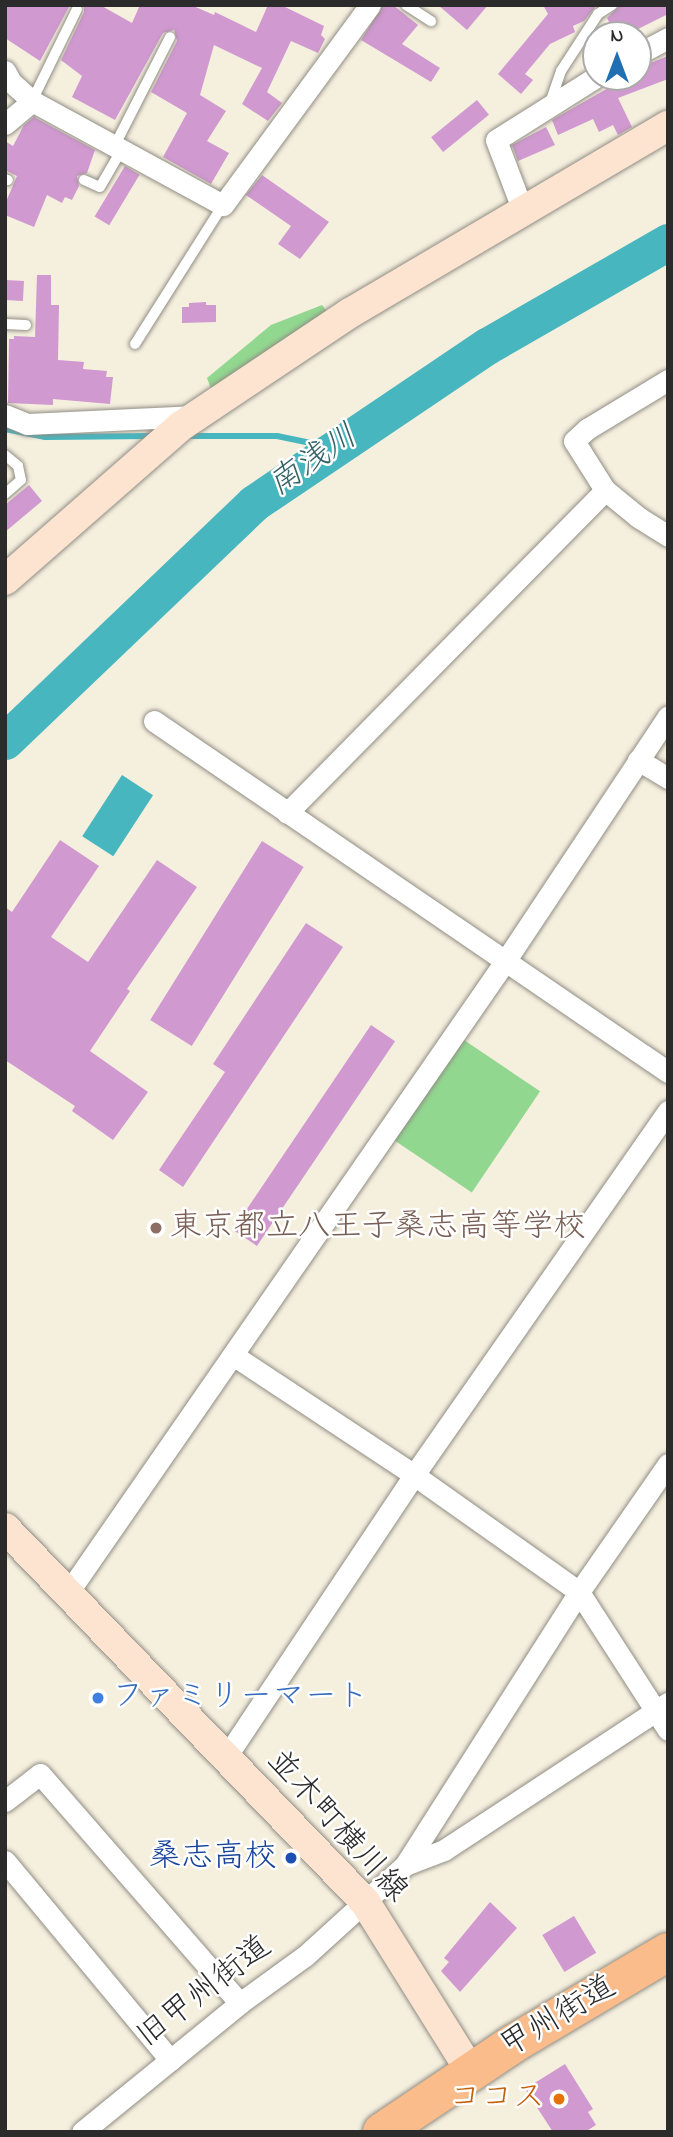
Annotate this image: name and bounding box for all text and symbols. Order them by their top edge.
north arrow [582,21,652,91]
text: N [611,23,623,50]
water label: 南浅川 [262,418,366,506]
place label: 東京都立八王子桑志高等学校 [170,1209,586,1247]
marker: 東京都立八王子桑志高等学校 [148,1220,164,1236]
place label: ファミリーマート [112,1679,368,1717]
marker: ファミリーマート [90,1690,106,1706]
street label: 並木町横川線 [257,1743,415,1911]
place label: 桑志高校 [149,1839,277,1877]
marker: 桑志高校 [283,1850,299,1866]
street label: 旧甲州街道 [130,1929,280,2057]
street label: 甲州街道 [494,1969,624,2067]
place label: ココス [449,2080,545,2118]
marker: ココス [551,2091,567,2107]

